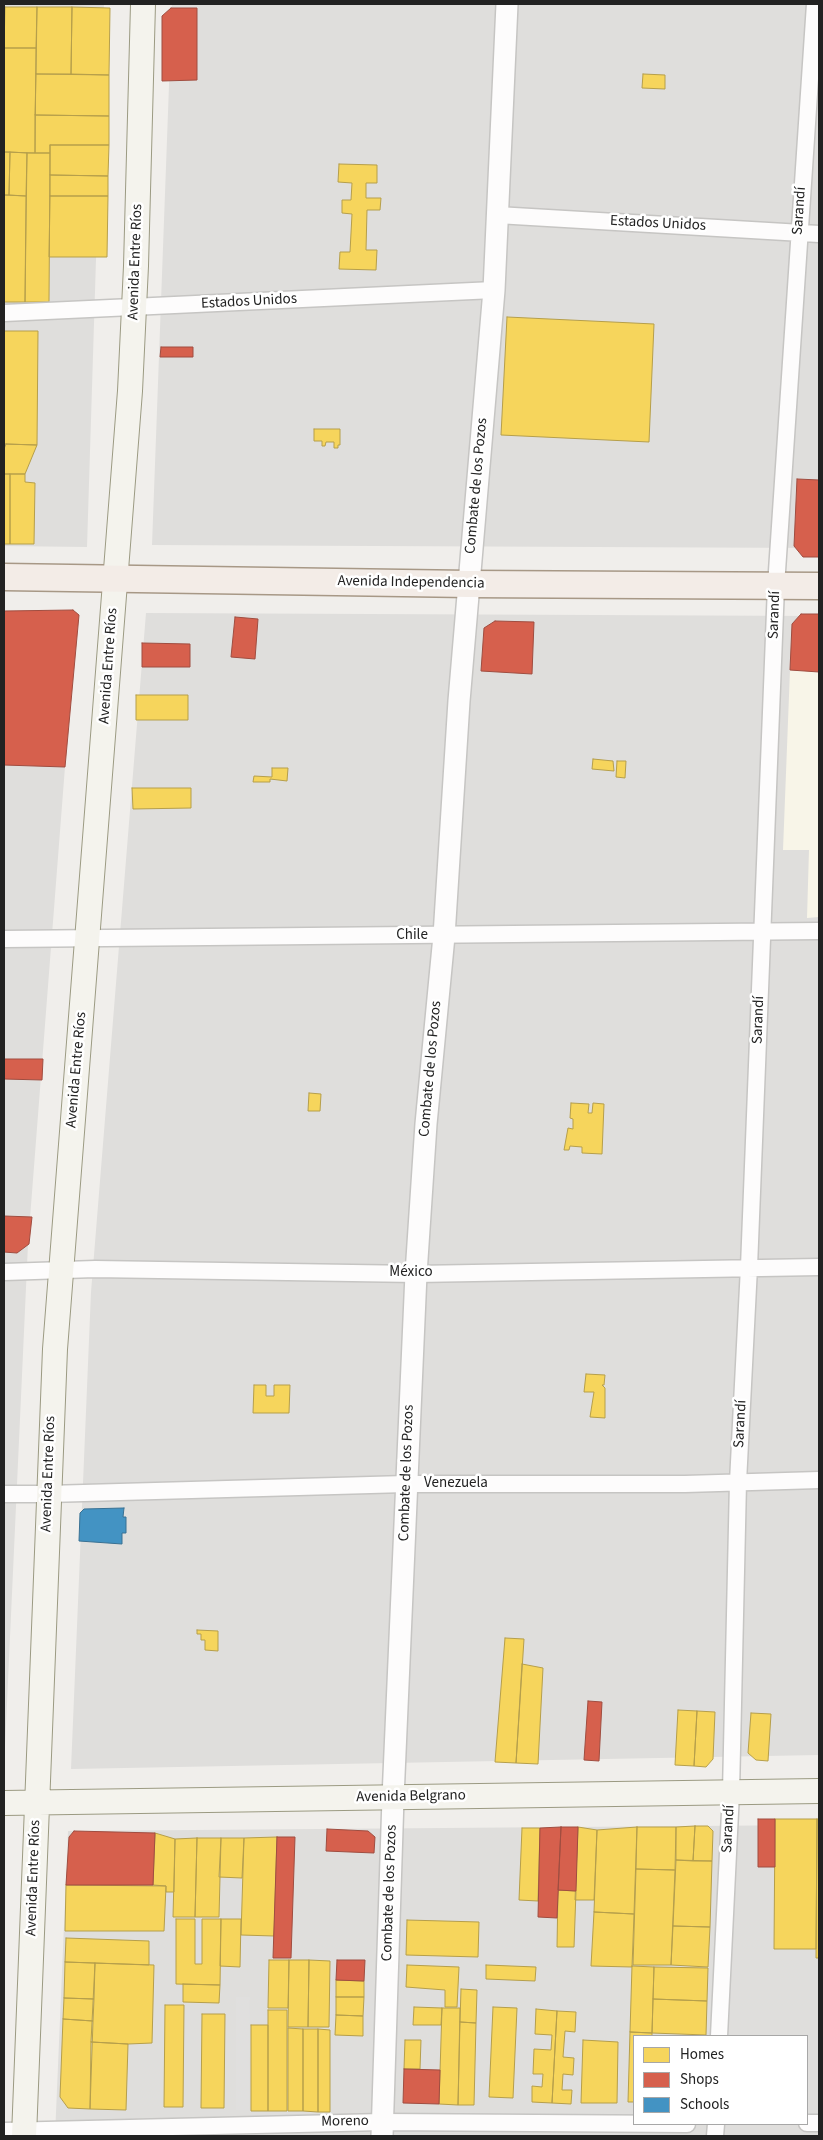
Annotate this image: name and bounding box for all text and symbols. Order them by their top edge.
street label: Sarandí [789,186,811,236]
street label: Avenida Entre Ríos [125,203,147,321]
street label: Estados Unidos [610,212,706,236]
street label: Estados Unidos [201,290,297,314]
street label: Combate de los Pozos [462,417,492,555]
street label: Avenida Independencia [337,573,485,593]
street label: Sarandí [765,591,785,639]
street label: Avenida Entre Ríos [96,607,122,725]
street label: Chile [396,927,428,945]
street label: Sarandí [749,996,769,1044]
street label: Combate de los Pozos [416,1000,446,1138]
street label: Avenida Entre Ríos [63,1011,91,1129]
street label: México [389,1264,433,1282]
street label: Sarandí [731,1399,751,1449]
street label: Combate de los Pozos [396,1404,418,1542]
street label: Avenida Entre Ríos [38,1415,60,1533]
street label: Venezuela [424,1475,488,1493]
street label: Avenida Belgrano [356,1787,466,1807]
street label: Sarandí [719,1804,739,1854]
street label: Avenida Entre Ríos [23,1819,45,1937]
street label: Combate de los Pozos [379,1824,401,1962]
legend [633,2035,808,2125]
text: Homes [680,2044,724,2065]
text: Shops [680,2069,719,2090]
text: Schools [680,2094,729,2115]
street label: Moreno [321,2113,369,2131]

